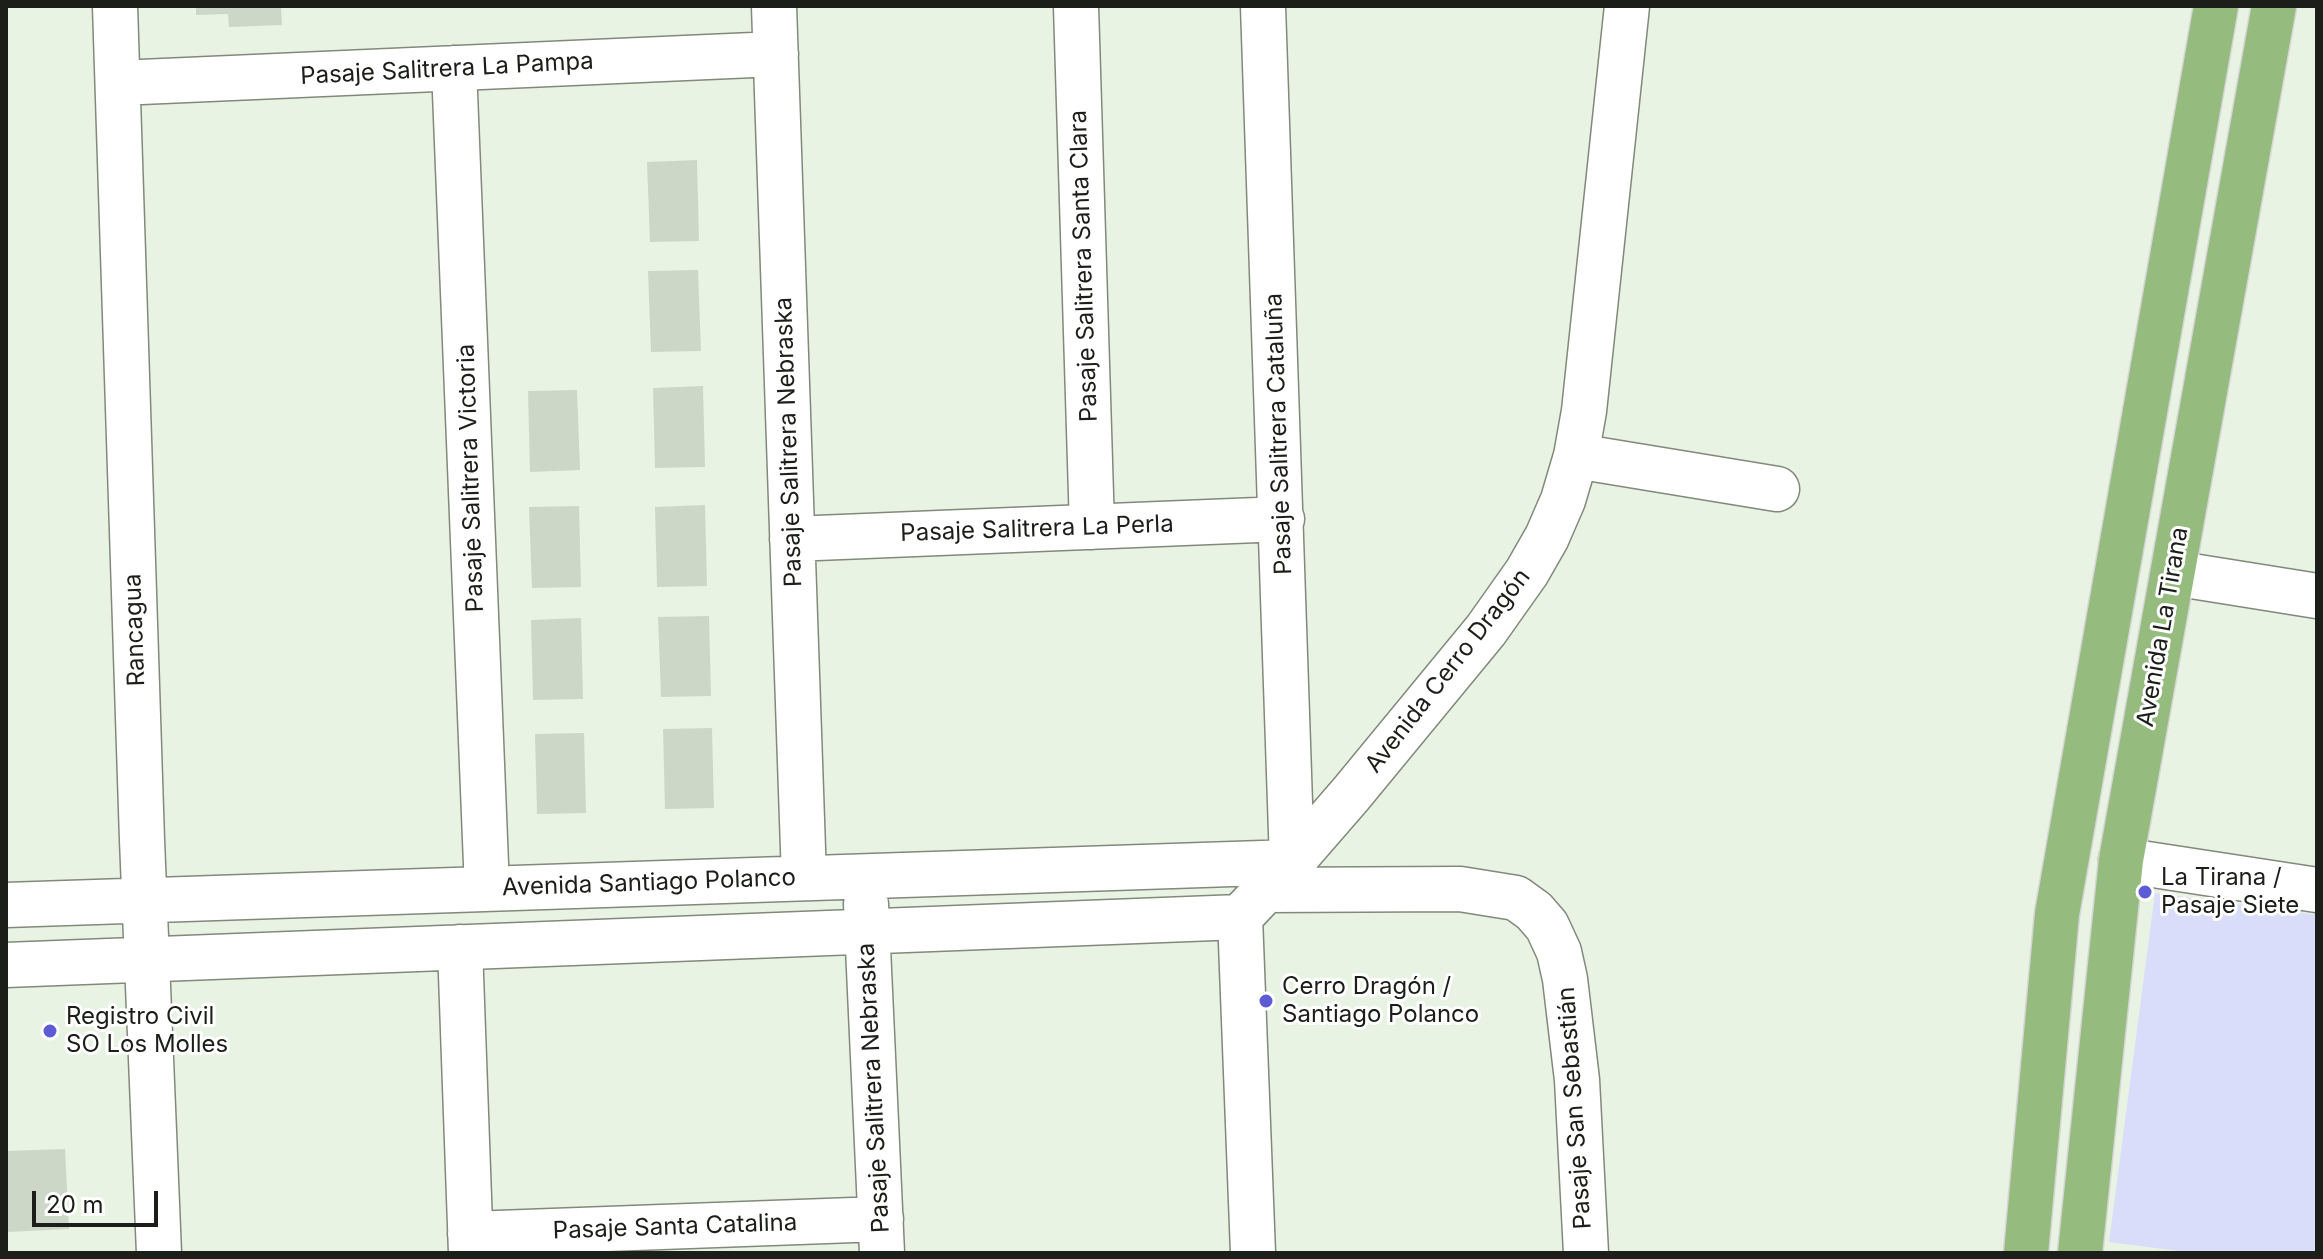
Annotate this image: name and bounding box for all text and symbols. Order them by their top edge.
street label: Pasaje Salitrera La Pampa [300,47,594,91]
street label: Pasaje Salitrera Santa Clara [1064,109,1104,423]
street label: Pasaje Salitrera Cataluña [1260,293,1298,575]
street label: Pasaje Salitrera Nebraska [770,296,808,588]
street label: Pasaje Salitrera Victoria [452,343,490,613]
street label: Pasaje Salitrera La Perla [900,510,1174,548]
street label: Avenida La Tirana [2131,525,2195,729]
street label: Avenida Cerro Dragón [1359,563,1537,779]
street label: Rancagua [119,573,151,687]
street label: Avenida Santiago Polanco [502,863,796,903]
place label: La Tirana / Pasaje Siete [2161,864,2299,920]
marker: La Tirana / Pasaje Siete [2136,883,2154,901]
street label: Pasaje Salitrera Nebraska [852,942,896,1234]
place label: Cerro Dragón / Santiago Polanco [1282,973,1479,1029]
street label: Pasaje San Sebastián [1552,986,1598,1230]
marker: Cerro Dragón / Santiago Polanco [1257,992,1275,1010]
place label: Registro Civil SO Los Molles [66,1003,228,1059]
marker: Registro Civil SO Los Molles [41,1022,59,1040]
scale bar [36,1175,162,1225]
text: 20 m [46,1190,104,1219]
street label: Pasaje Santa Catalina [552,1208,798,1246]

